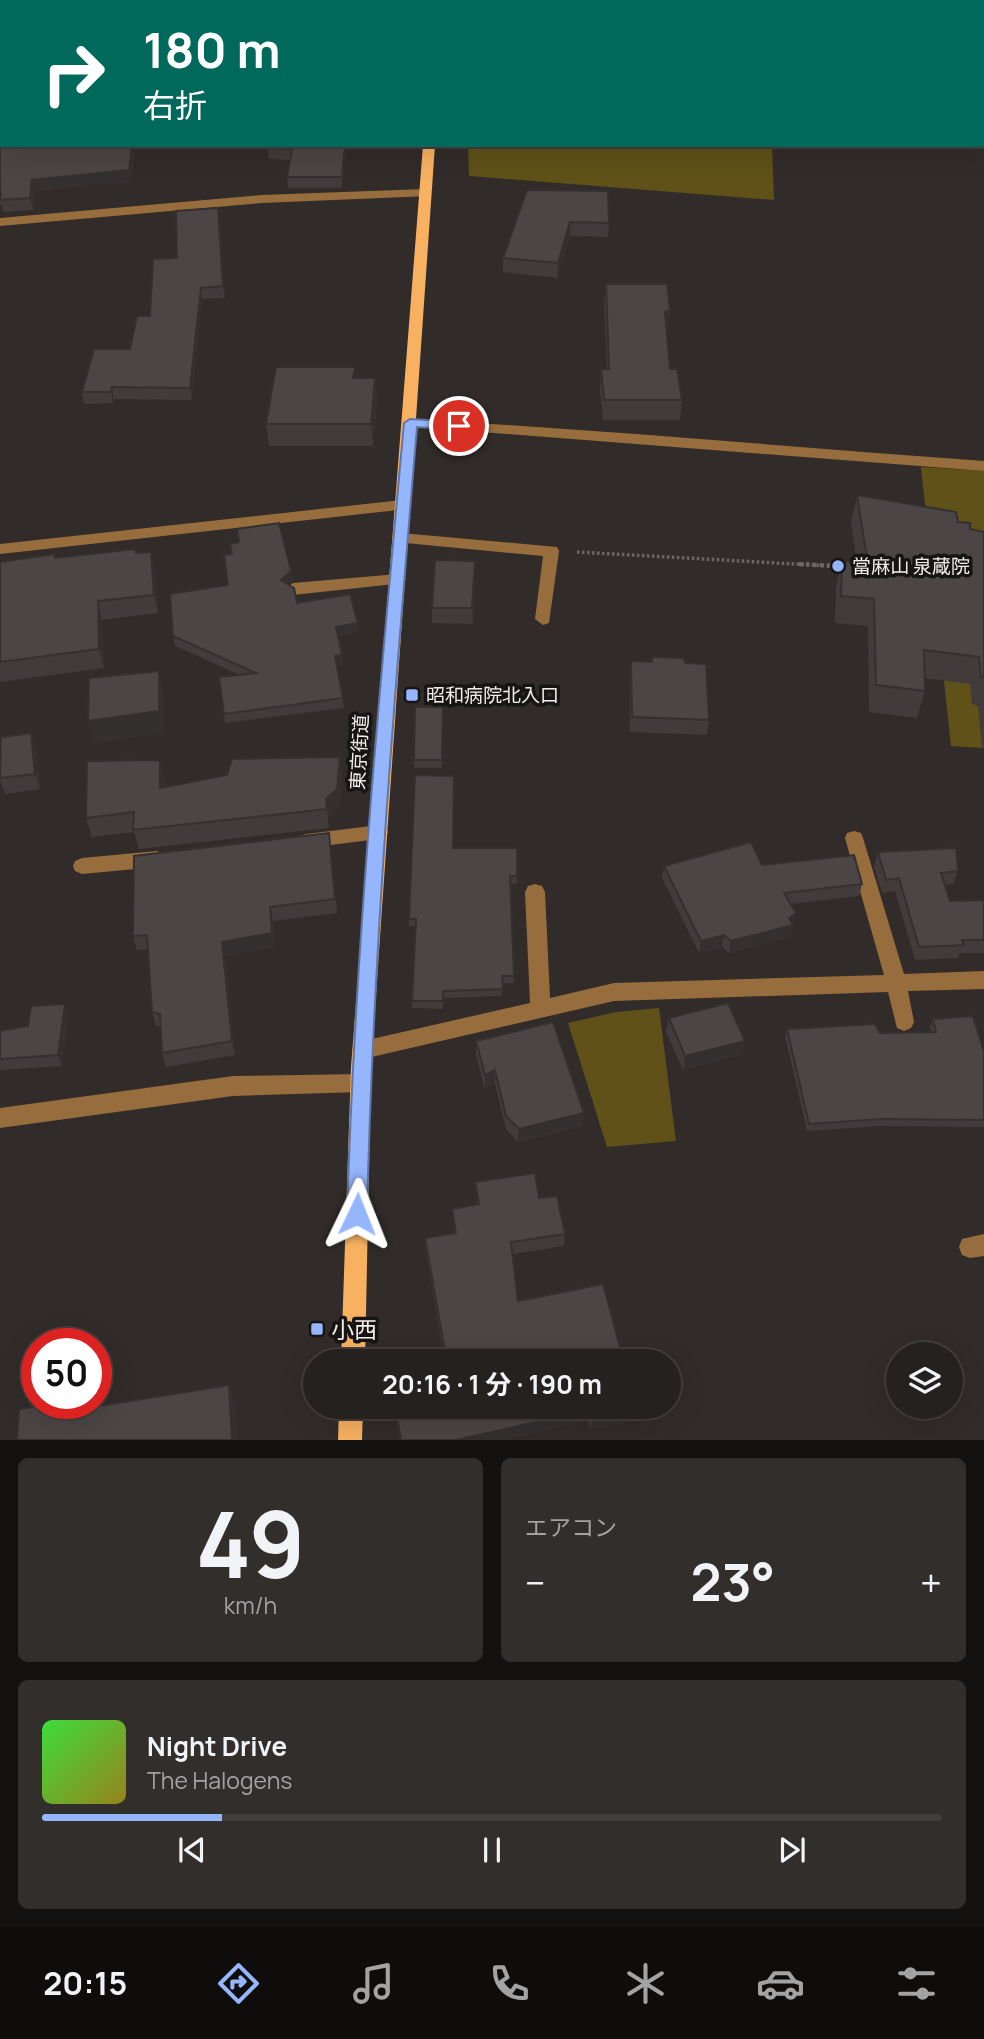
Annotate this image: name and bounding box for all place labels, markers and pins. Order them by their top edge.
pin [429,396,489,456]
place label: 當麻山 泉蔵院 [852,553,970,579]
marker: 當麻山 泉蔵院 [830,558,846,574]
place label: 昭和病院北入口 [426,682,559,708]
marker: 昭和病院北入口 [404,687,420,703]
place label: 小西 [331,1313,377,1345]
marker: 小西 [309,1321,325,1337]

